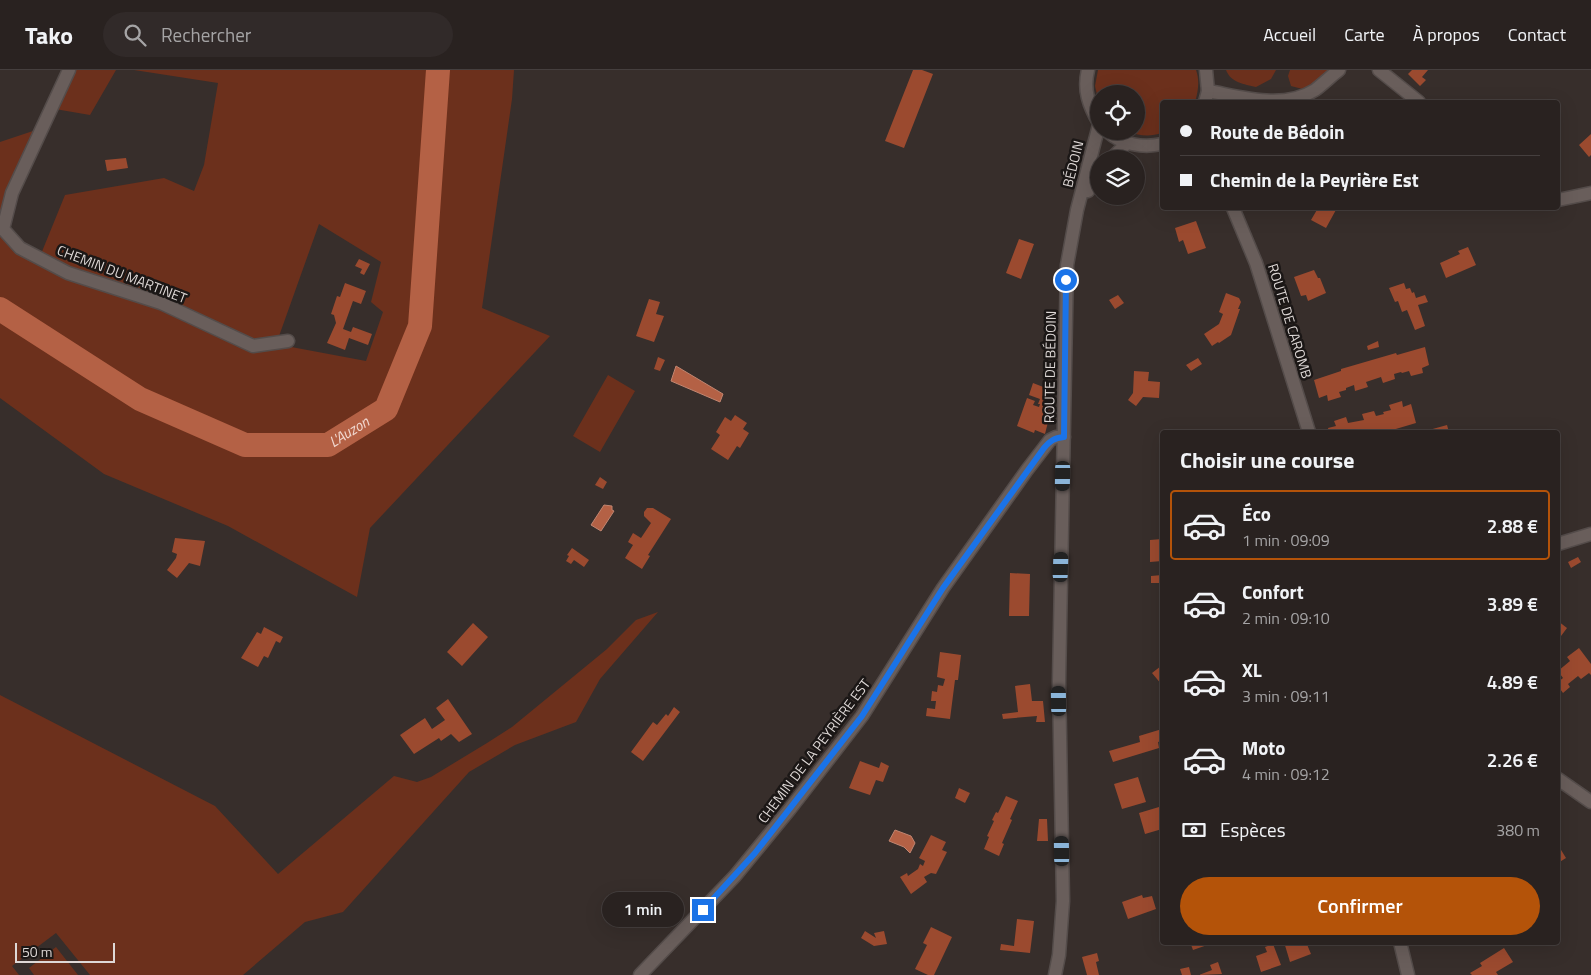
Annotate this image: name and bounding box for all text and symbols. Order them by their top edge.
search box [103,12,453,57]
text: Tako [25,17,73,53]
text: Rechercher [161,20,251,49]
icon: search [121,21,149,49]
text: Accueil [1263,21,1316,48]
text: Carte [1344,21,1385,48]
text: À propos [1413,21,1480,48]
text: Contact [1508,21,1566,48]
map controls [1090,85,1145,205]
button: locate [1090,85,1145,140]
text: Route de Bédoin [1210,117,1345,146]
street label: BÉDOIN [1057,138,1088,189]
button: layers [1090,150,1145,205]
text: Chemin de la Peyrière Est [1210,165,1419,194]
street label: CHEMIN DU MARTINET [54,239,191,308]
street label: ROUTE DE CAROMB [1263,261,1318,381]
route start [1055,269,1077,291]
street label: ROUTE DE BÉDOIN [1038,311,1061,423]
water label: L'Auzon [324,410,374,453]
text: Choisir une course [1180,443,1354,477]
car [1055,461,1070,491]
text: Éco [1242,499,1271,528]
icon: car [1182,503,1227,548]
text: 2.88 € [1487,511,1538,540]
text: 1 min · 09:09 [1242,528,1330,552]
car [1052,552,1069,582]
text: Confort [1242,577,1304,606]
icon: car [1182,581,1227,626]
text: 3.89 € [1487,589,1538,618]
text: 2 min · 09:10 [1242,606,1330,630]
text: XL [1242,655,1262,684]
icon: car [1182,659,1227,704]
text: 4.89 € [1487,667,1538,696]
street label: CHEMIN DE LA PEYRIÈRE EST [752,674,875,827]
text: 3 min · 09:11 [1242,684,1330,708]
car [1051,686,1066,716]
text: Moto [1242,733,1285,762]
icon: car [1182,737,1227,782]
text: 2.26 € [1487,745,1538,774]
text: 4 min · 09:12 [1242,762,1330,786]
text: Espèces [1220,815,1286,844]
icon: cash [1180,816,1208,844]
text: 380 m [1496,818,1540,842]
car [1054,836,1069,866]
button: Confirmer [1180,877,1540,935]
callout: 1 min [603,892,686,928]
text: 1 min [624,897,662,921]
route end [692,899,714,921]
scale bar [15,940,115,963]
text: 50 m [22,941,52,962]

